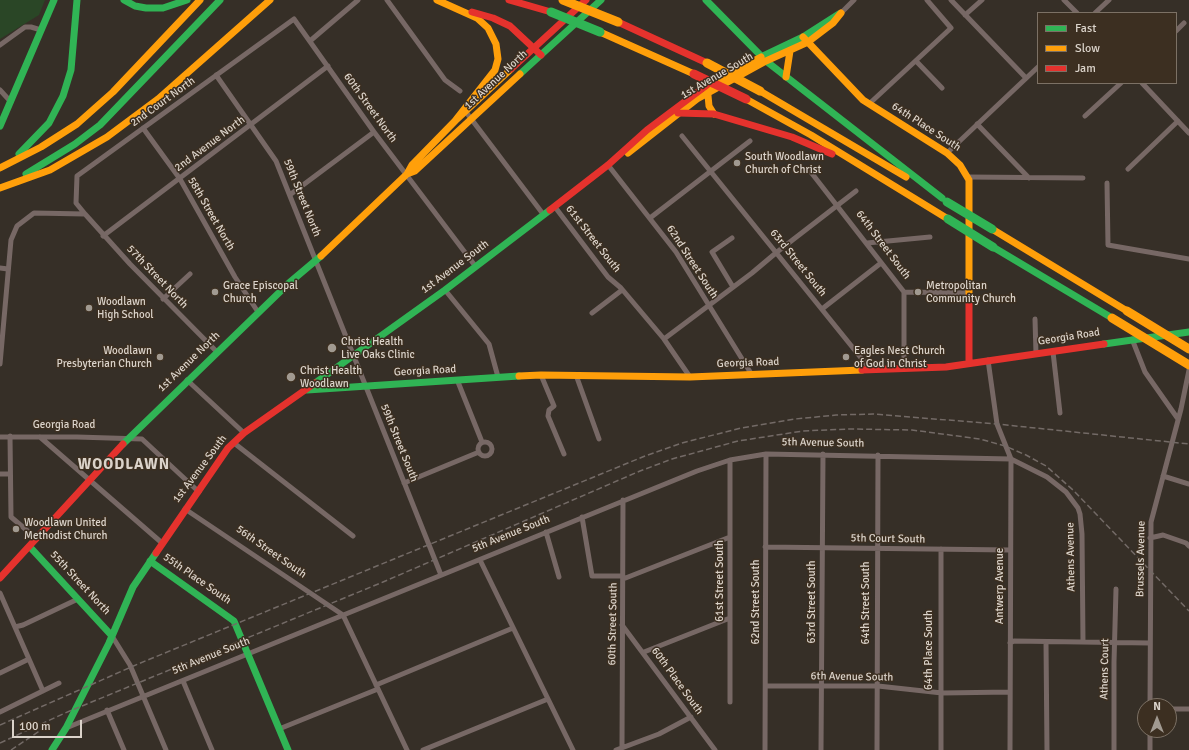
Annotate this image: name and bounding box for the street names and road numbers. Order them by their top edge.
street label: 1st Avenue North [462,47,530,113]
street label: 1st Avenue South [678,50,756,102]
street label: 60th Street North [340,71,400,145]
street label: 2nd Court North [128,74,198,130]
street label: 64th Place South [889,100,963,154]
street label: 2nd Avenue North [172,113,248,175]
street label: 59th Street North [280,157,324,239]
street label: 58th Street North [185,175,237,253]
street label: 61st Street South [563,203,623,275]
street label: 64th Street South [853,208,913,282]
street label: 62nd Street South [663,223,721,301]
street label: 63rd Street South [767,227,829,299]
street label: 1st Avenue South [418,237,492,297]
street label: 57th Street North [124,243,190,311]
street label: Georgia Road [1037,326,1101,348]
street label: 1st Avenue North [155,329,223,395]
street label: Georgia Road [717,355,779,371]
street label: Georgia Road [393,363,457,379]
street label: 59th Street South [377,402,421,484]
street label: Georgia Road [33,418,95,432]
street label: 1st Avenue South [170,432,230,506]
street label: 5th Avenue South [782,436,864,450]
street label: 5th Avenue South [470,512,552,556]
street label: Brussels Avenue [1134,521,1148,597]
street label: Athens Avenue [1064,522,1078,592]
street label: 56th Street South [233,523,309,581]
street label: 5th Court South [851,532,925,546]
street label: 61st Street South [713,540,727,622]
street label: 55th Street North [47,548,113,618]
street label: Antwerp Avenue [993,548,1007,624]
street label: 55th Place South [160,551,234,607]
street label: 62nd Street South [749,560,763,644]
street label: 63rd Street South [805,561,819,643]
street label: 64th Street South [859,562,873,644]
street label: 60th Street South [606,582,620,666]
street label: 64th Place South [922,610,936,690]
street label: 5th Avenue South [170,634,252,678]
street label: Athens Court [1098,638,1112,700]
street label: 60th Place South [648,645,706,717]
street label: 6th Avenue South [811,670,893,684]

